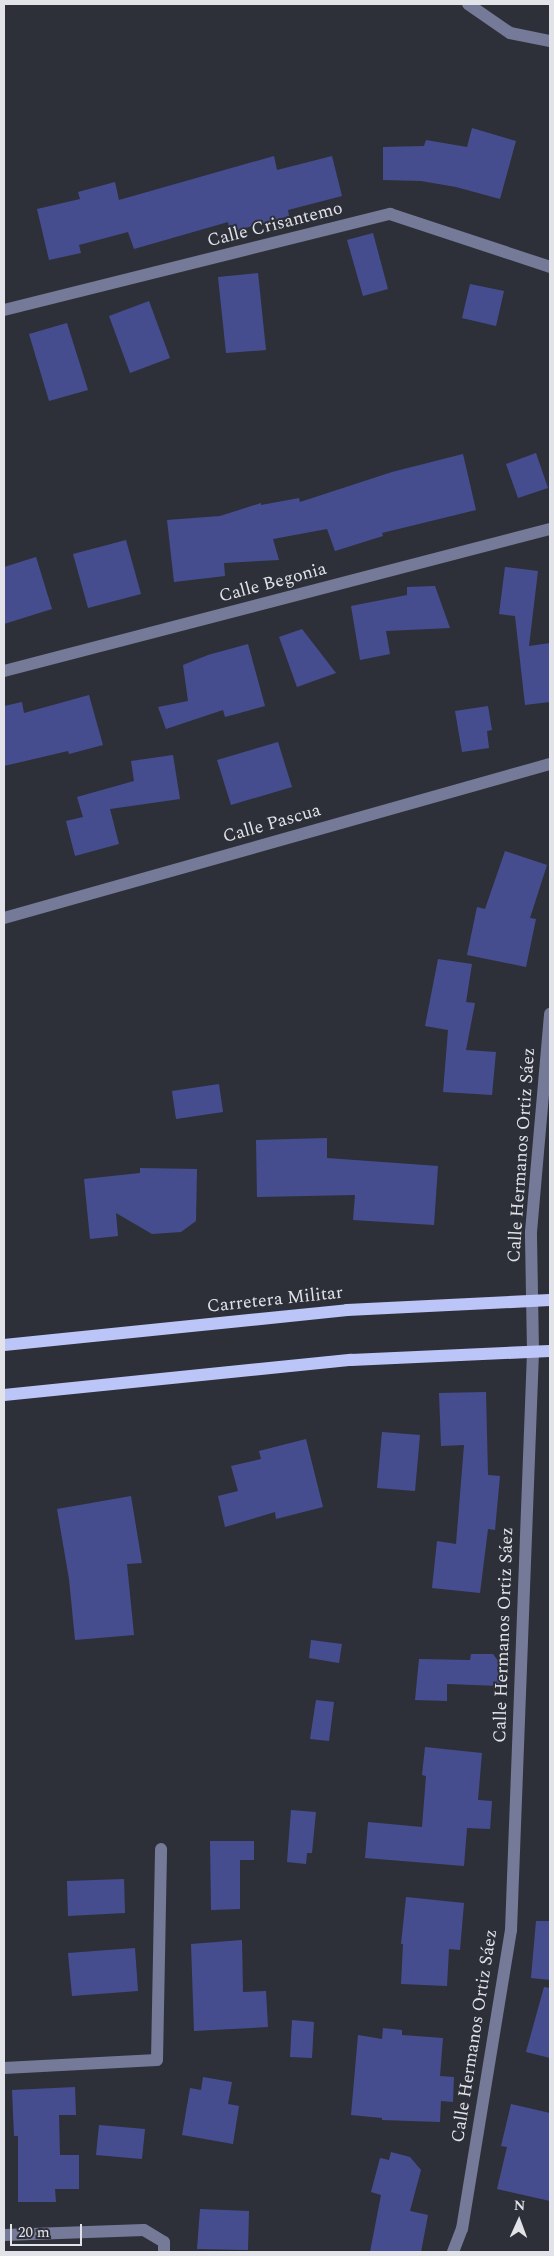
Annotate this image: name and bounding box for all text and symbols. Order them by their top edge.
street label: Calle Crisantemo [205,198,345,252]
street label: Calle Begonia [217,558,329,608]
street label: Calle Pascua [221,800,323,848]
street label: Calle Hermanos Ortiz Sáez [504,1047,540,1263]
street label: Carretera Militar [206,1282,344,1318]
street label: Calle Hermanos Ortiz Sáez [489,1527,519,1743]
street label: Calle Hermanos Ortiz Sáez [447,1928,503,2144]
text: N [513,2195,526,2216]
north arrow [494,2196,544,2246]
scale bar [12,2214,85,2246]
text: 20 m [18,2221,50,2244]

